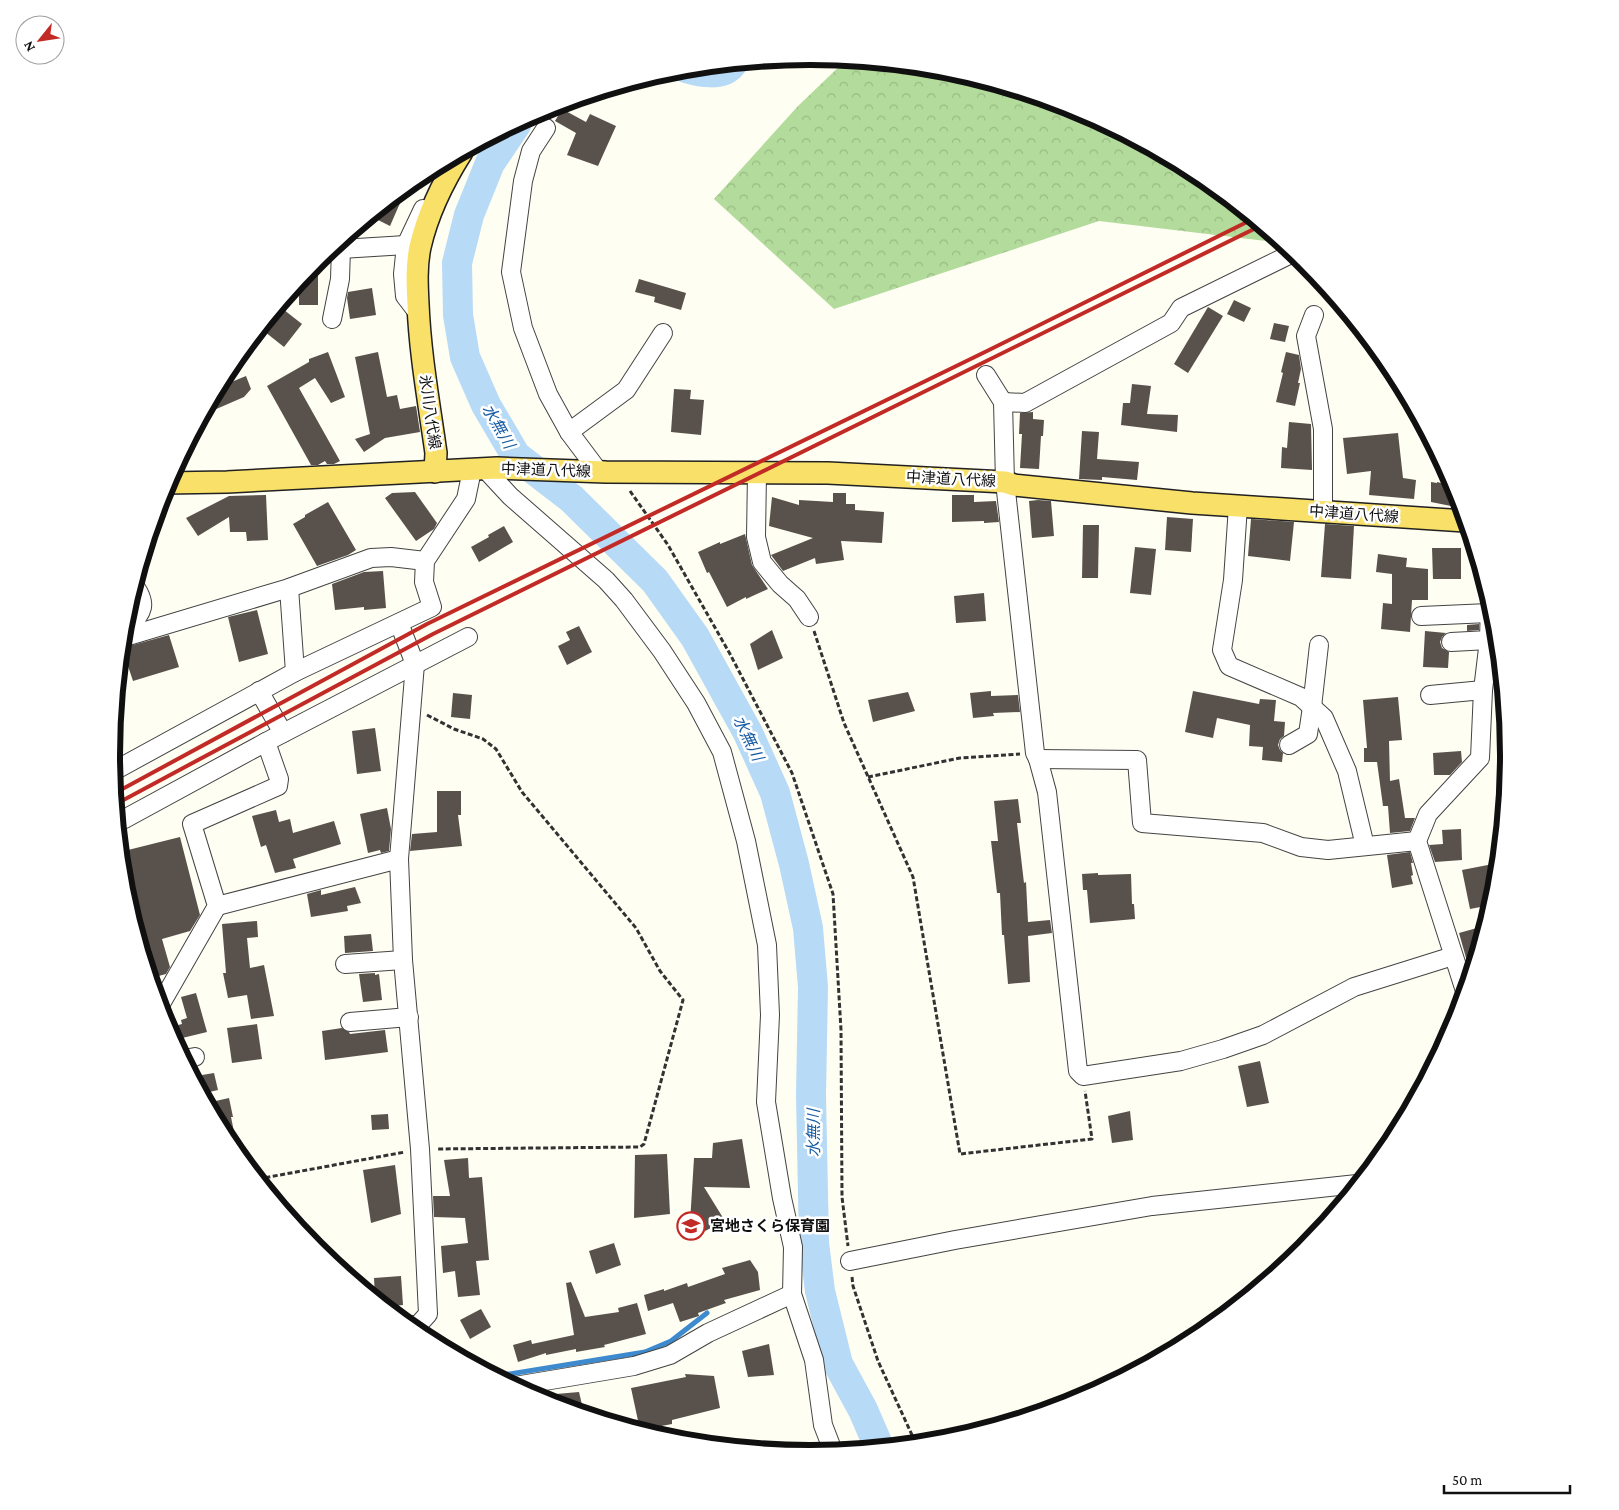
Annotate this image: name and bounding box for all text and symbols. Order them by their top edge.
north arrow [15,15,65,65]
text: N [19,38,38,55]
street label: 氷川八代線 [417,374,444,450]
water label: 水無川 [479,401,519,453]
street label: 中津道八代線 [501,459,591,480]
street label: 中津道八代線 [906,468,996,489]
street label: 中津道八代線 [1309,502,1400,525]
water label: 水無川 [730,713,768,765]
water label: 水無川 [805,1107,822,1157]
school or university icon: 宮地さくら保育園 [676,1211,706,1241]
place label: 宮地さくら保育園 [710,1218,830,1234]
scale bar [1444,1462,1570,1494]
text: 50 m [1452,1472,1482,1488]

